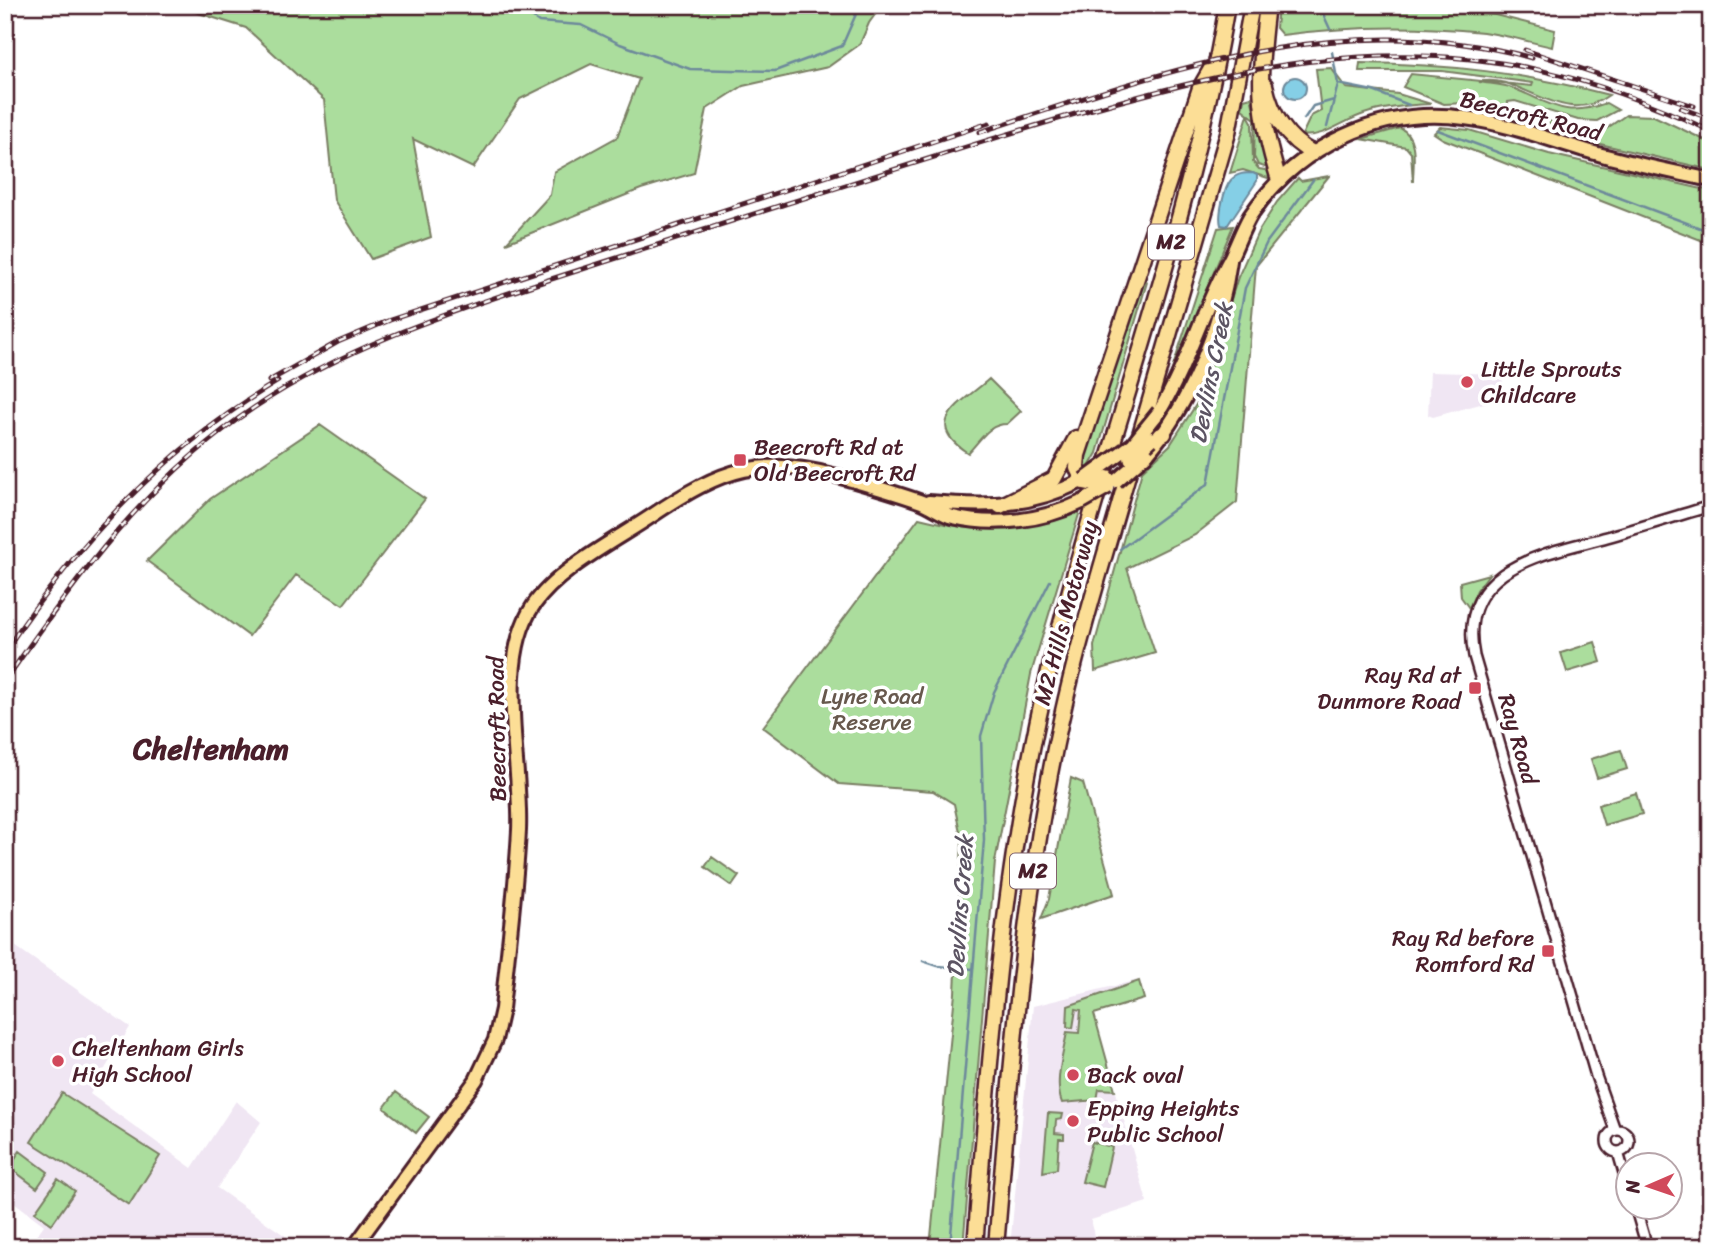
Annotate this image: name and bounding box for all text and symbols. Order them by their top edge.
street label: Beecroft Road [1456,79,1608,154]
road number: M2 [1148,224,1194,260]
water label: Devlins Creek [1177,298,1246,447]
place label: Little Sprouts Childcare [1481,349,1622,416]
marker: Little Sprouts Childcare [1459,374,1475,390]
place label: Beecroft Rd at Old Beecroft Rd [754,427,917,494]
marker: Beecroft Rd at Old Beecroft Rd [732,452,748,468]
street label: M2 Hills Motorway [1022,516,1110,710]
street label: Beecroft Road [475,654,519,802]
place label: Ray Rd at Dunmore Road [1317,655,1463,722]
park label: Lyne Road Reserve [821,676,925,743]
marker: Ray Rd at Dunmore Road [1467,680,1483,696]
street label: Ray Road [1486,689,1551,791]
district label: Cheltenham [132,722,289,776]
water label: Devlins Creek [934,832,986,979]
road number: M2 [1010,854,1056,888]
place label: Ray Rd before Romford Rd [1392,918,1536,985]
marker: Ray Rd before Romford Rd [1540,943,1556,959]
place label: Cheltenham Girls High School [72,1028,244,1095]
marker: Cheltenham Girls High School [50,1053,66,1069]
place label: Back oval [1087,1055,1184,1096]
marker: Back oval [1065,1067,1081,1083]
place label: Epping Heights Public School [1087,1088,1240,1155]
marker: Epping Heights Public School [1065,1113,1081,1129]
north arrow [1614,1150,1684,1220]
text: N [1616,1179,1649,1195]

